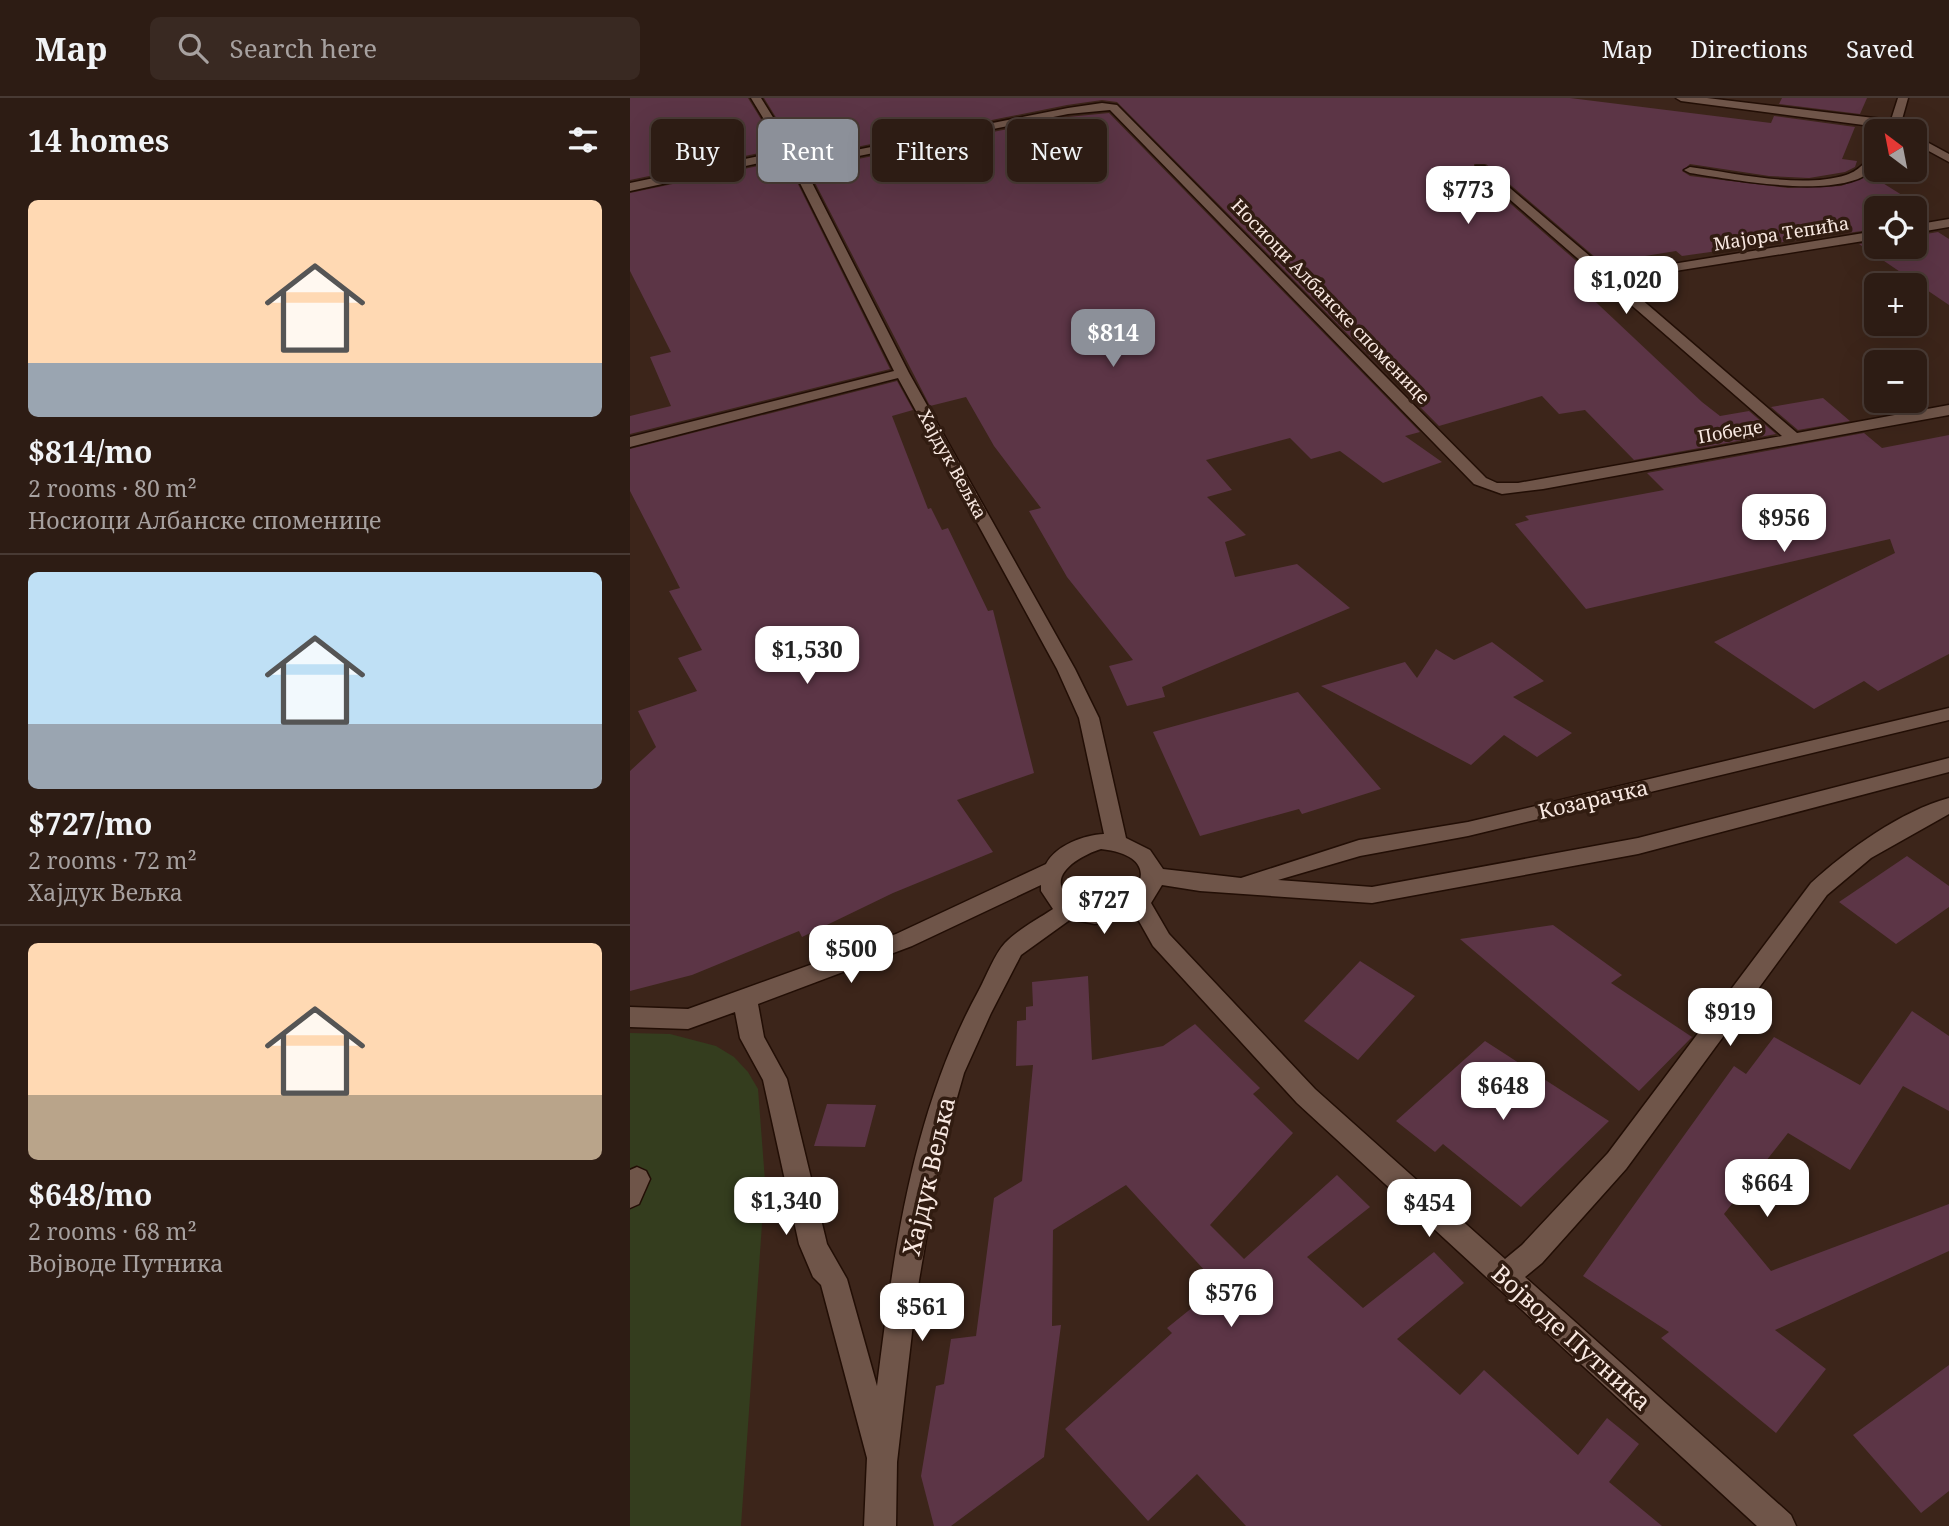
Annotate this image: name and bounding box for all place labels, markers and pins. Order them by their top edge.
pin: $773 [1427,166,1509,226]
pin: $1,020 [1569,256,1683,316]
pin: $814 [1072,310,1154,369]
pin: $956 [1743,494,1825,554]
pin: $1,530 [750,626,864,686]
pin: $727 [1063,876,1145,936]
pin: $500 [810,926,892,985]
pin: $919 [1689,988,1771,1048]
pin: $648 [1462,1062,1544,1122]
pin: $664 [1726,1160,1808,1219]
pin: $1,340 [729,1178,843,1237]
pin: $454 [1388,1180,1470,1239]
pin: $576 [1190,1270,1272,1329]
pin: $561 [881,1284,963,1343]

